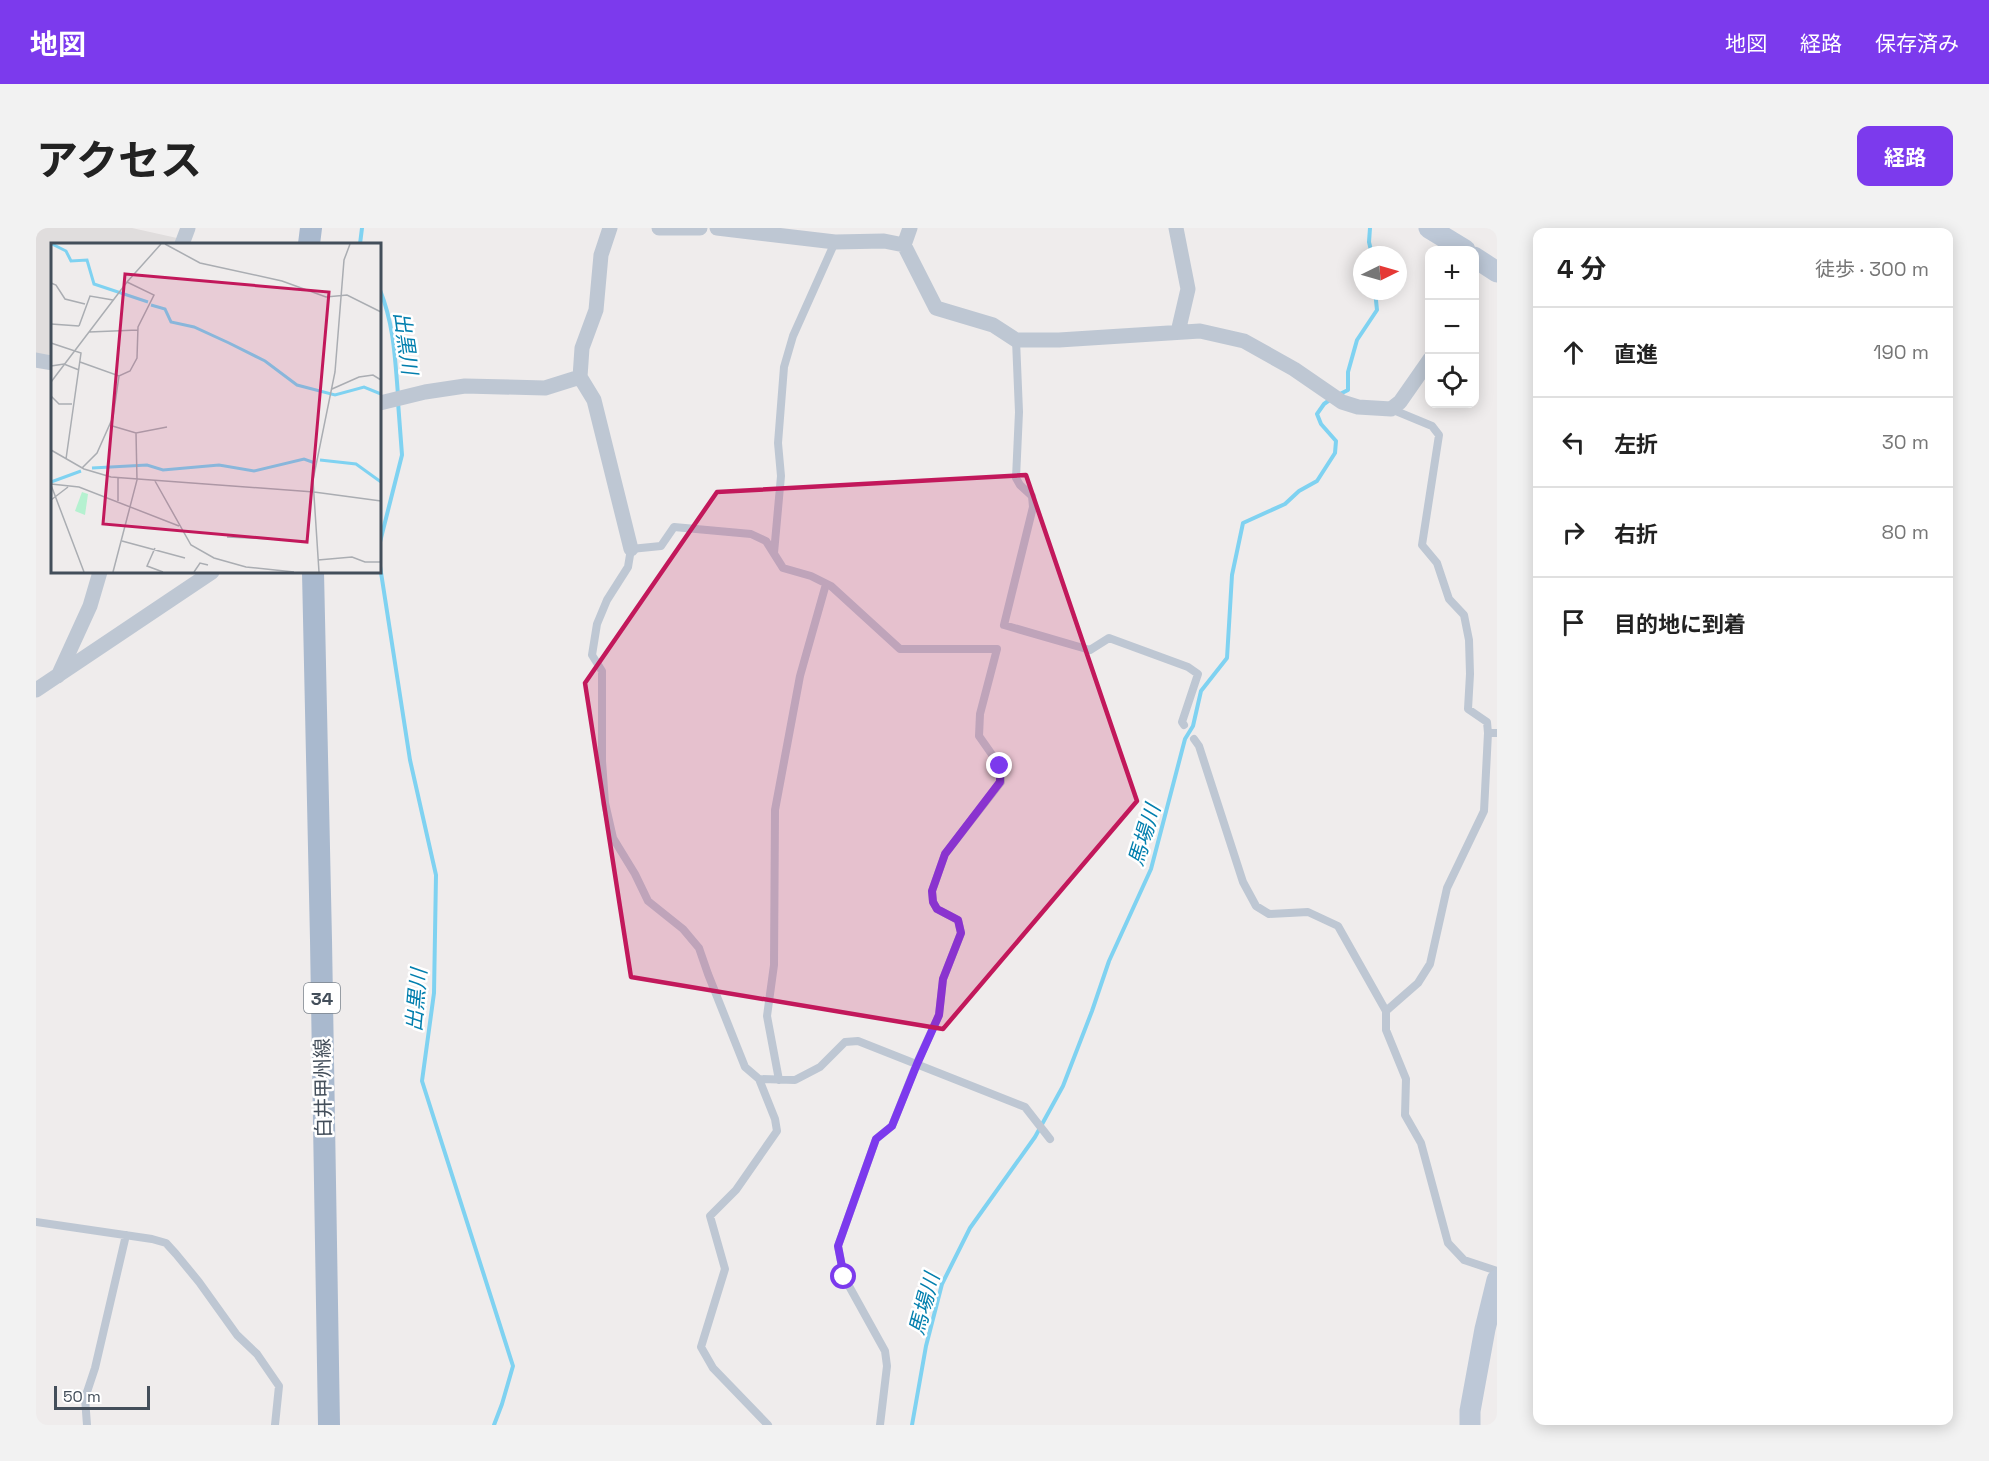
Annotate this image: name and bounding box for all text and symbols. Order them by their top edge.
text: 地図 [30,26,86,62]
text: 地図 [1725,30,1767,57]
text: 経路 [1800,30,1842,57]
text: 保存済み [1875,30,1959,57]
button: 経路 [1857,126,1953,186]
text: アクセス [36,134,202,187]
inset map [51,243,381,573]
north arrow [1353,246,1407,300]
map controls [1425,246,1479,408]
button: + [1425,246,1479,300]
text: 4 分 [1557,252,1606,286]
text: 徒歩 · 300 m [1815,256,1929,282]
button: − [1425,300,1479,354]
water label: 出黒川 [388,310,424,378]
icon: ahead [1557,336,1590,369]
text: 190 m [1873,339,1929,365]
text: 直進 [1614,340,1658,368]
button: locate [1425,354,1479,408]
icon: left [1557,426,1590,459]
text: 30 m [1882,429,1929,455]
text: 左折 [1614,430,1658,458]
icon: right [1557,516,1590,549]
text: 80 m [1881,519,1929,545]
text: 右折 [1614,520,1658,548]
icon: arrive [1557,606,1590,639]
text: 目的地に到着 [1614,610,1746,638]
route end [986,752,1012,778]
water label: 馬場川 [1122,799,1167,869]
water label: 出黒川 [400,965,432,1033]
road number: 34 [304,983,340,1013]
street label: 白井甲州線 [309,1038,337,1138]
route start [830,1263,856,1289]
water label: 馬場川 [903,1268,946,1338]
scale bar [54,1383,150,1410]
text: 50 m [63,1386,101,1407]

